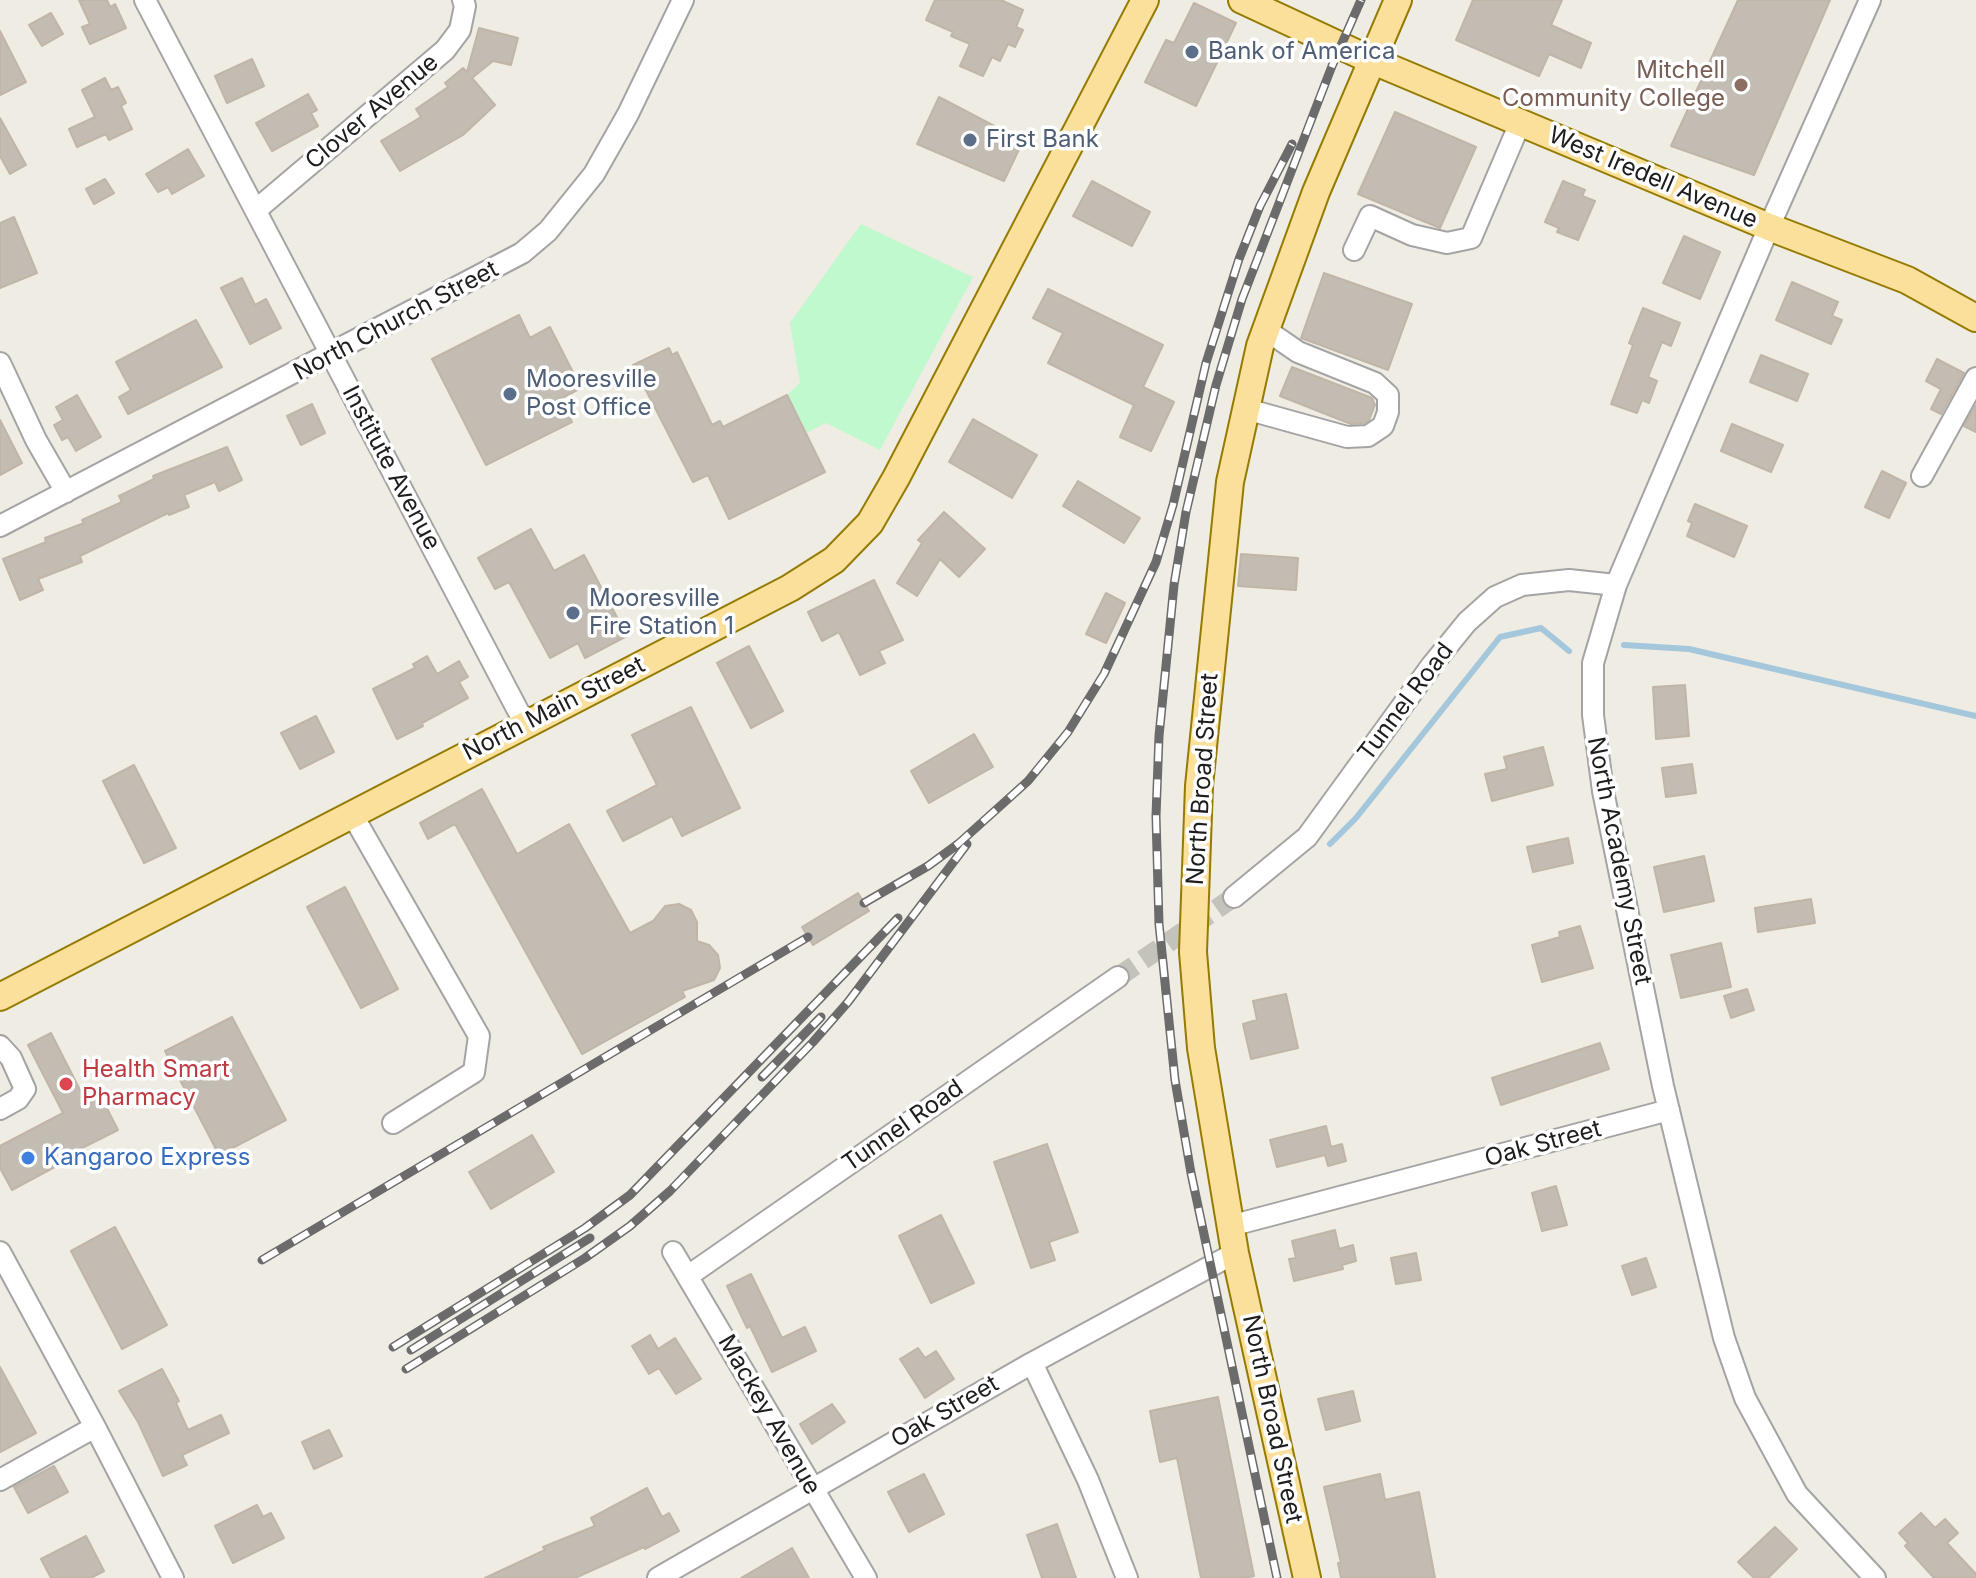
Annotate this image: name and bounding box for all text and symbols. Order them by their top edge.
place label: Bank of America [1208,38,1396,66]
marker: Bank of America [1183,43,1201,61]
street label: Clover Avenue [300,48,444,176]
place label: Mitchell Community College [1502,57,1725,113]
marker: Mitchell Community College [1732,76,1750,94]
street label: West Iredell Avenue [1544,121,1762,235]
place label: First Bank [986,126,1099,154]
marker: First Bank [961,131,979,149]
street label: North Church Street [289,255,503,387]
place label: Mooresville Post Office [526,366,657,422]
street label: Institute Avenue [336,381,446,555]
marker: Mooresville Post Office [501,385,519,403]
place label: Mooresville Fire Station 1 [589,585,734,641]
marker: Mooresville Fire Station 1 [564,604,582,622]
street label: Tunnel Road [1352,637,1460,767]
street label: North Main Street [458,651,650,767]
street label: North Broad Street [1181,672,1225,886]
street label: North Academy Street [1581,735,1657,987]
place label: Health Smart Pharmacy [82,1056,230,1112]
street label: Tunnel Road [837,1074,969,1178]
marker: Health Smart Pharmacy [57,1075,75,1093]
street label: Oak Street [1482,1115,1604,1173]
place label: Kangaroo Express [44,1144,250,1172]
marker: Kangaroo Express [19,1149,37,1167]
street label: North Broad Street [1236,1312,1308,1526]
street label: Mackey Avenue [712,1330,826,1500]
street label: Oak Street [886,1370,1004,1454]

